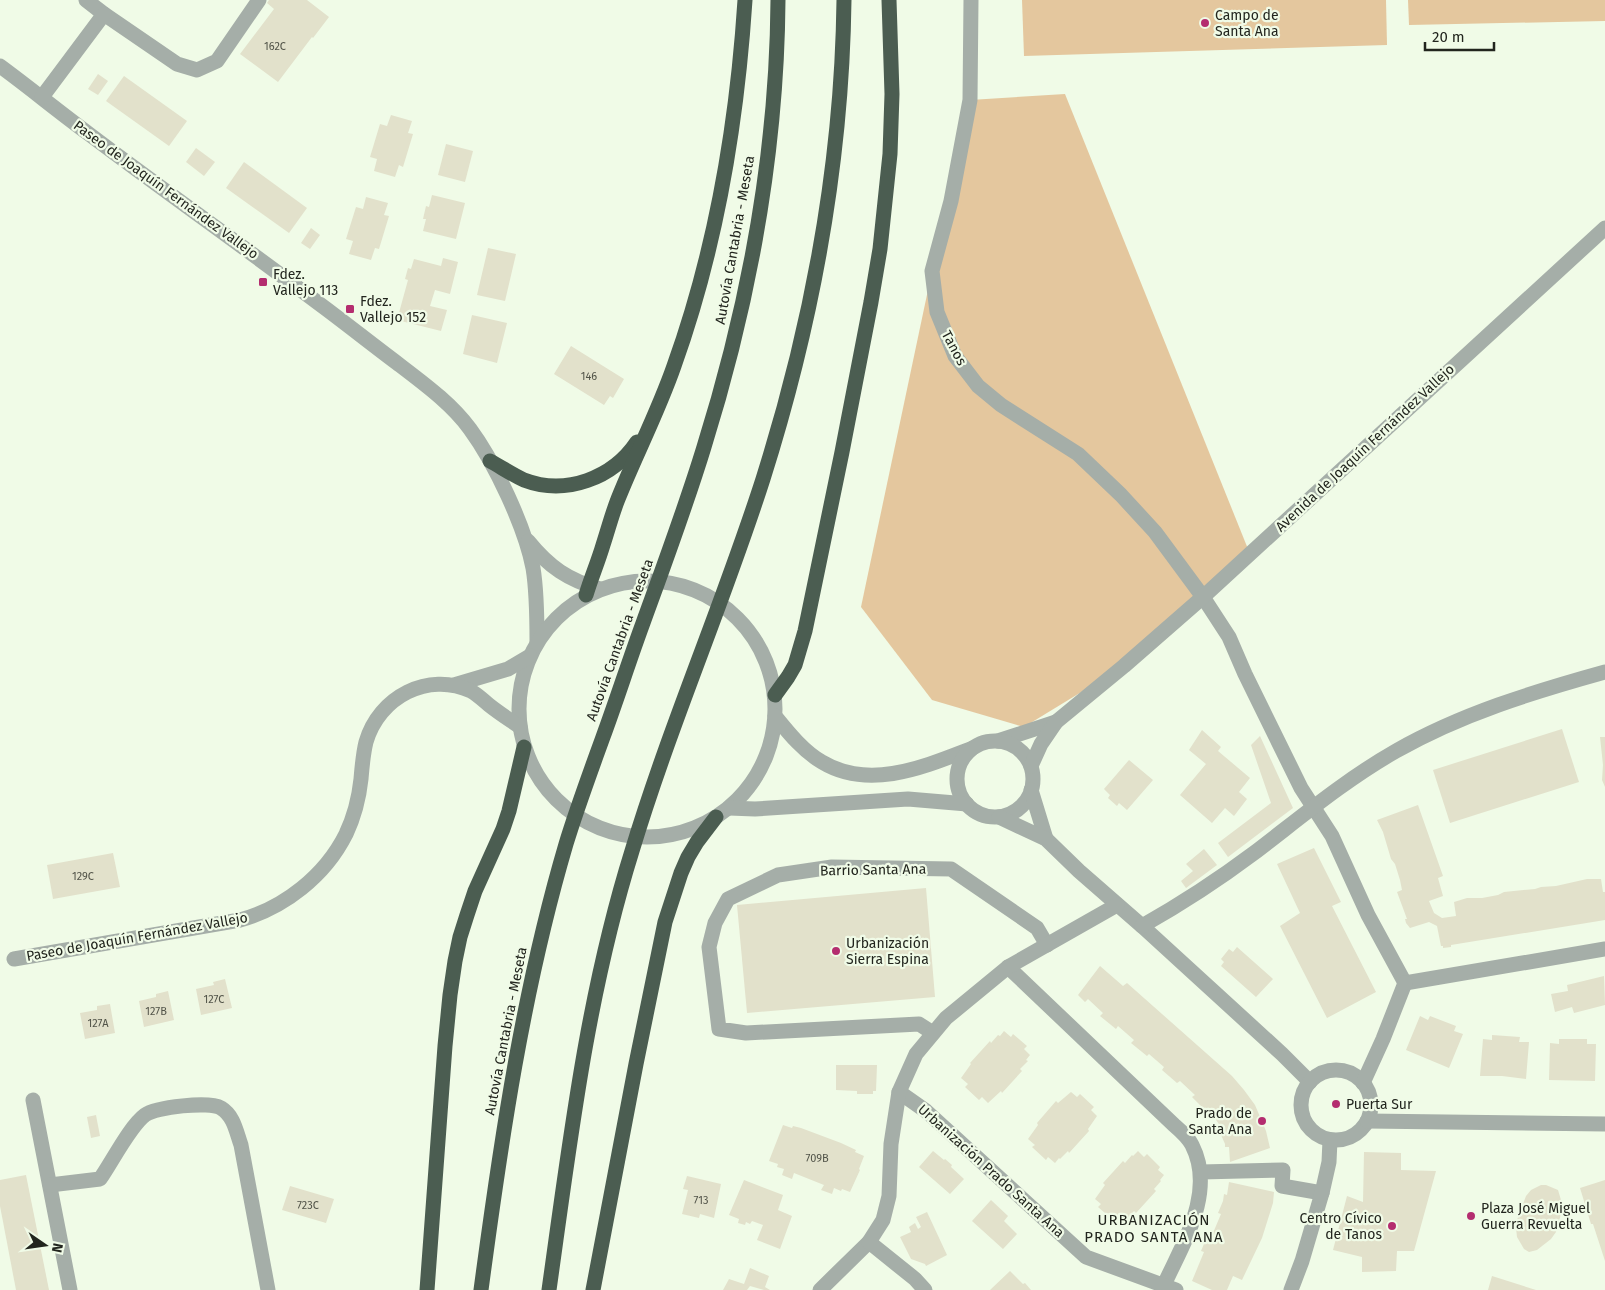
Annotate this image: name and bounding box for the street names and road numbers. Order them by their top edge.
street label: Paseo de Joaquín Fernández Vallejo [70,117,262,263]
street label: Autovía Cantabria - Meseta [712,154,758,326]
street label: Tanos [938,328,970,369]
street label: Avenida de Joaquín Fernández Vallejo [1272,361,1458,535]
street label: Autovía Cantabria - Meseta [583,557,657,723]
street label: Barrio Santa Ana [820,861,926,879]
street label: Paseo de Joaquín Fernández Vallejo [25,909,249,965]
street label: Autovía Cantabria - Meseta [481,945,531,1117]
street label: Urbanización Prado Santa Ana [914,1101,1068,1241]

